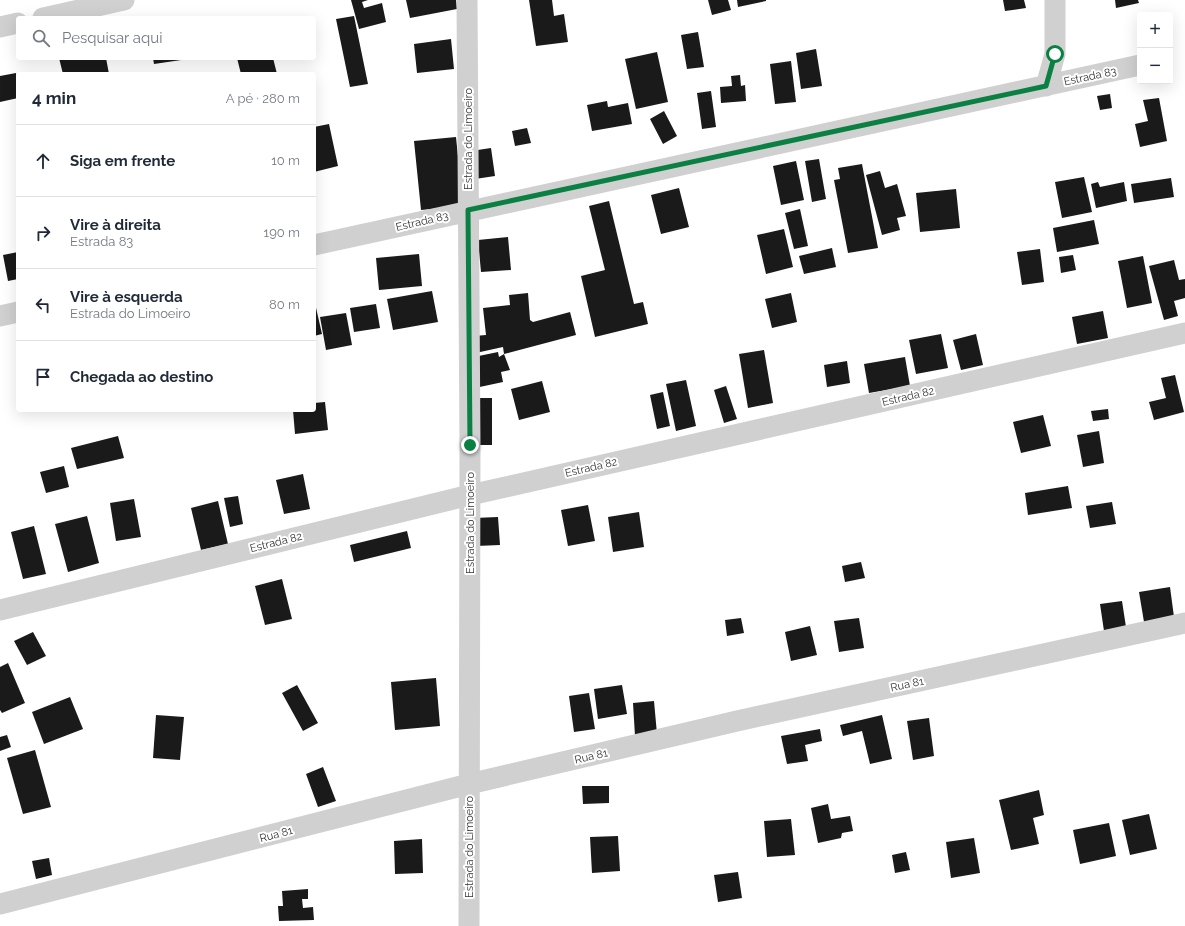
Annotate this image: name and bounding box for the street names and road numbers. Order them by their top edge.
street label: Estrada 83 [1063,65,1118,88]
street label: Estrada do Limoeiro [462,88,475,190]
street label: Estrada 83 [395,209,450,234]
street label: Estrada 82 [881,384,936,409]
street label: Estrada 82 [564,455,619,480]
street label: Estrada do Limoeiro [464,472,477,574]
street label: Estrada 82 [249,530,304,555]
street label: Rua 81 [889,675,925,694]
street label: Rua 81 [573,746,609,767]
street label: Estrada do Limoeiro [463,796,476,898]
street label: Rua 81 [258,824,294,845]

